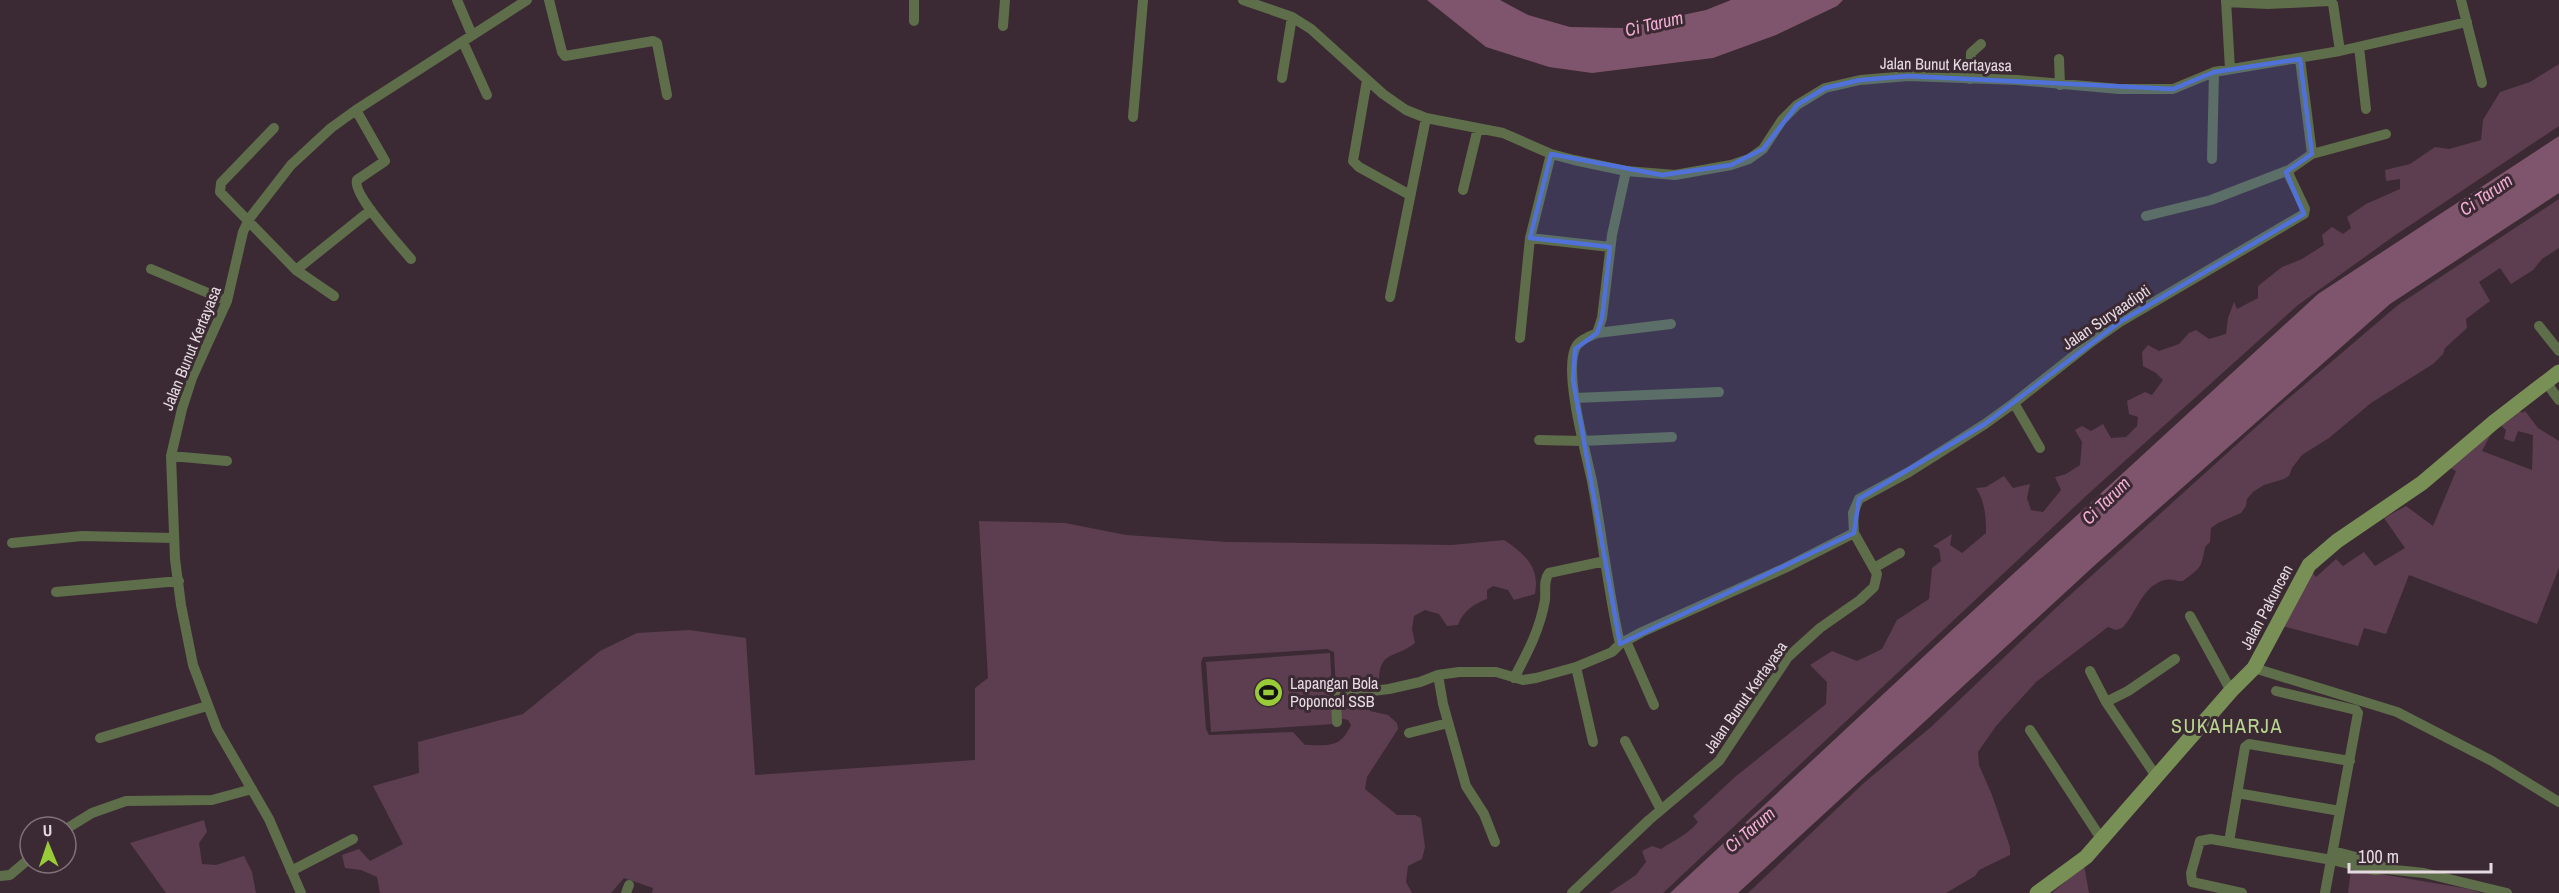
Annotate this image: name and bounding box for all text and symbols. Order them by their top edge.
water label: Ci Tarum [1622,5,1686,42]
street label: Jalan Bunut Kertayasa [1880,52,2013,76]
water label: Ci Tarum [2454,168,2517,221]
street label: Jalan Suryaadipti [2058,279,2154,355]
street label: Jalan Bunut Kertayasa [156,282,226,413]
water label: Ci Tarum [2076,471,2136,530]
street label: Jalan Pakuncen [2234,561,2298,653]
street label: Jalan Bunut Kertayasa [1698,636,1792,757]
place label: Lapangan Bola Poponcol SSB [1290,672,1379,712]
sports icon: Lapangan Bola Poponcol SSB [1253,676,1285,708]
district label: SUKAHARJA [2171,712,2283,739]
water label: Ci Tarum [1719,801,1780,858]
north arrow [18,815,78,875]
text: U [42,819,53,841]
scale bar [2349,836,2492,874]
text: 100 m [2358,844,2399,869]

